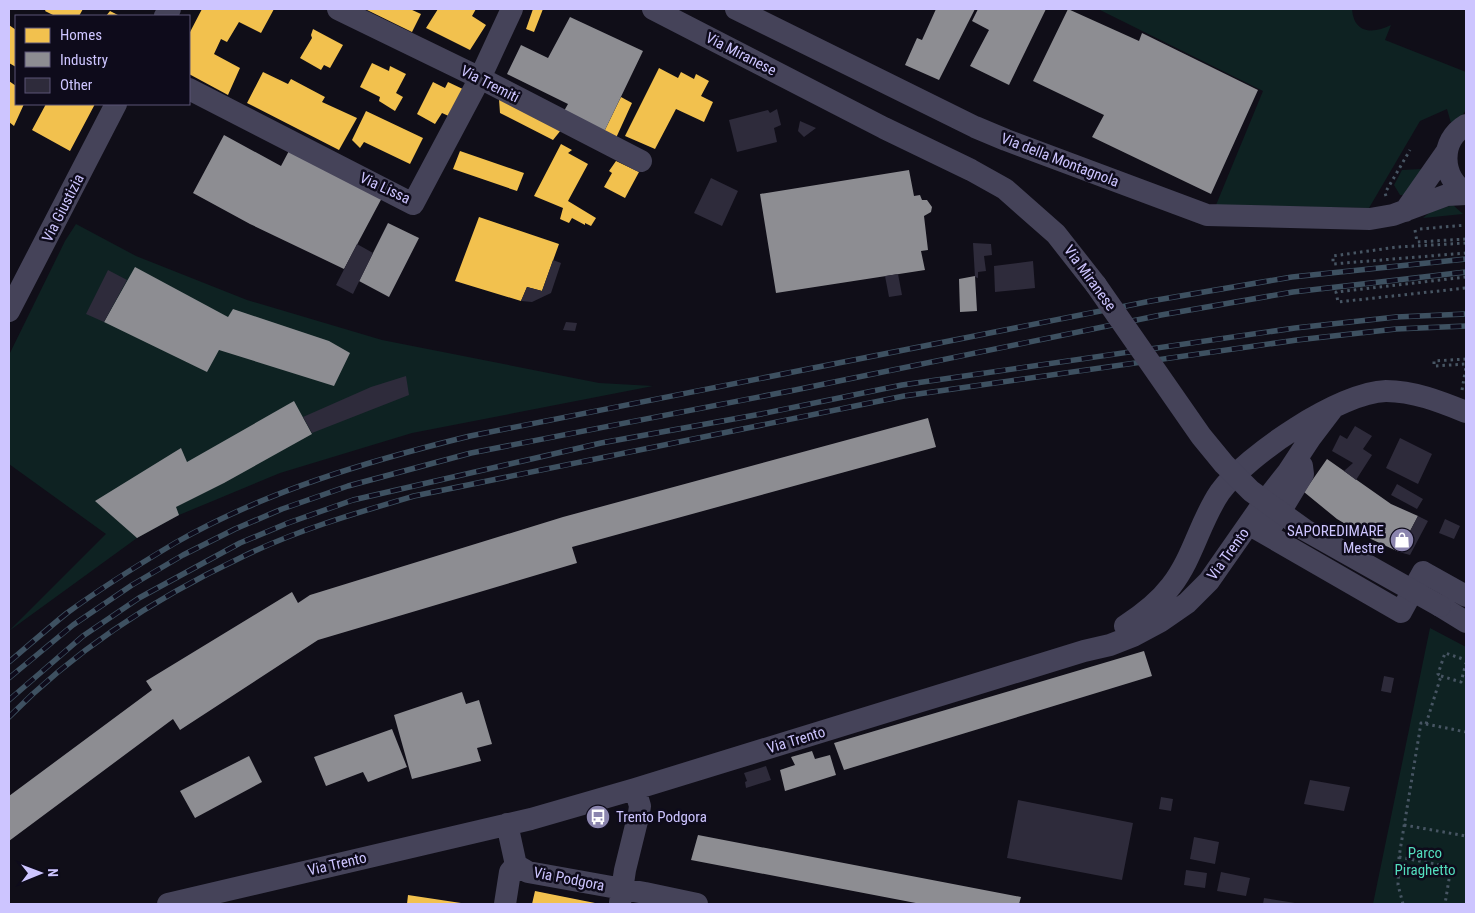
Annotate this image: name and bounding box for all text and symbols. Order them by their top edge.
legend [15,15,190,105]
text: Homes [60,26,102,44]
street label: Via Miranese [703,29,779,79]
text: Industry [60,51,108,69]
street label: Via Tremiti [458,62,522,106]
text: Other [60,76,93,94]
street label: Via della Montagnola [998,129,1122,191]
street label: Via Lissa [357,168,413,208]
street label: Via Giustizia [38,171,88,245]
street label: Via Miranese [1060,242,1120,314]
place label: SAPOREDIMARE Mestre [1287,522,1384,557]
street label: Via Trento [1203,524,1253,584]
shop icon: SAPOREDIMARE Mestre [1389,527,1415,553]
street label: Via Trento [765,723,827,757]
bus stop icon: Trento Podgora [585,804,611,830]
place label: Trento Podgora [616,808,707,826]
park label: Parco Piraghetto [1394,844,1456,879]
north arrow [15,848,65,898]
street label: Via Trento [306,848,368,880]
street label: Via Podgora [532,863,606,895]
text: N [45,868,61,877]

